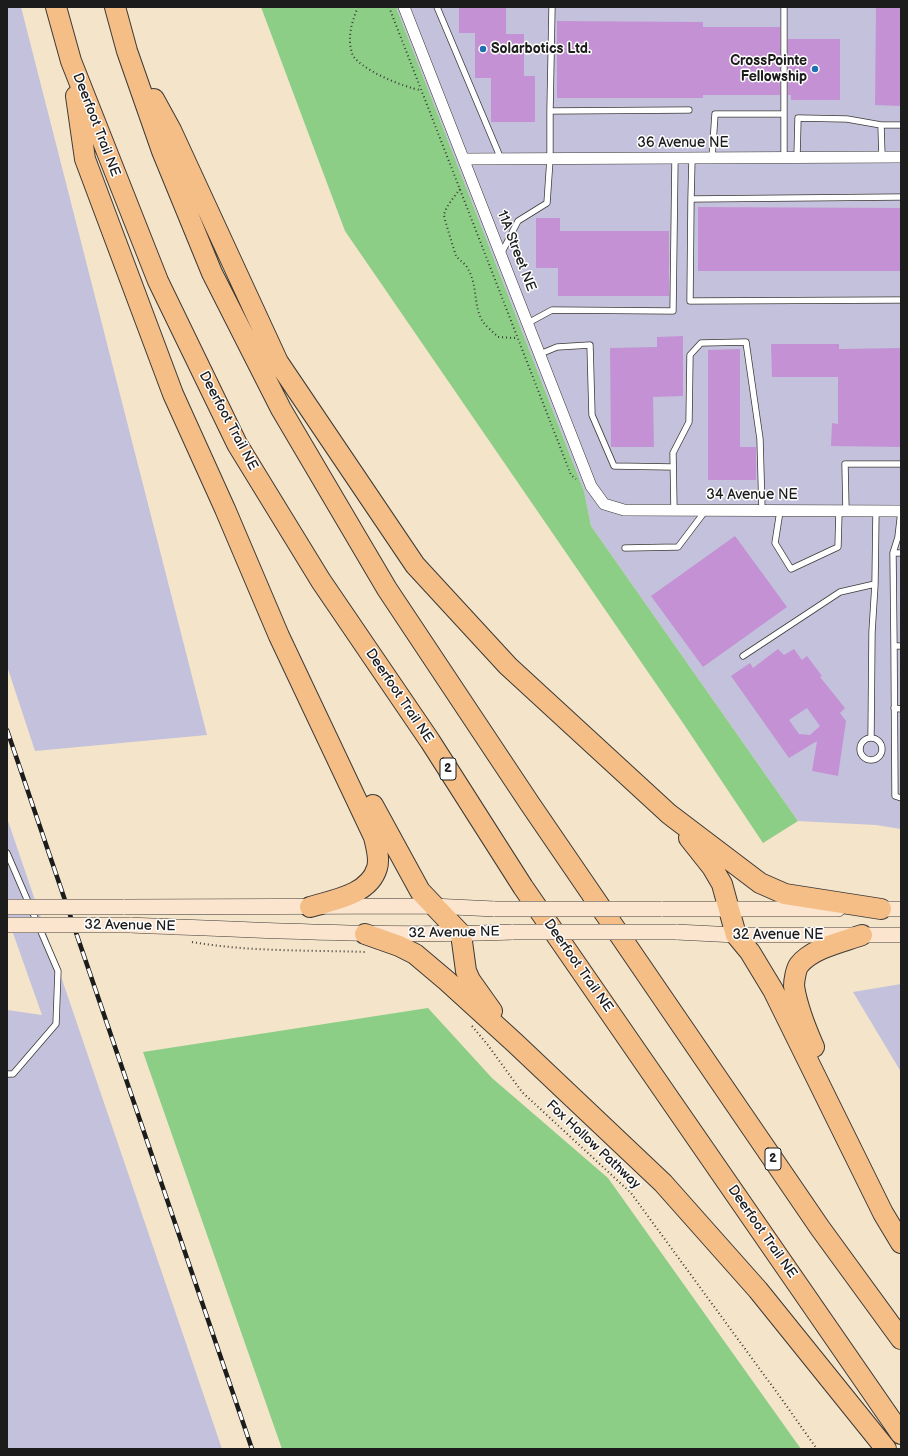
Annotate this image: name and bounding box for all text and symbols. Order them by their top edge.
place label: Solarbotics Ltd. [491,41,591,57]
marker: Solarbotics Ltd. [478,44,488,54]
place label: CrossPointe Fellowship [730,53,807,86]
marker: CrossPointe Fellowship [810,64,820,74]
street label: Deerfoot Trail NE [69,71,123,179]
street label: 36 Avenue NE [637,135,729,151]
street label: 11A Street NE [493,208,539,294]
street label: Deerfoot Trail NE [195,369,261,473]
street label: 34 Avenue NE [706,487,798,503]
street label: Deerfoot Trail NE [361,646,437,746]
road number: 2 [440,758,456,780]
street label: Deerfoot Trail NE [540,916,616,1016]
street label: 32 Avenue NE [84,917,176,935]
street label: 32 Avenue NE [408,924,500,942]
street label: 32 Avenue NE [732,927,824,943]
street label: Fox Hollow Pathway [542,1097,644,1193]
road number: 2 [765,1148,781,1170]
street label: Deerfoot Trail NE [724,1182,800,1282]

